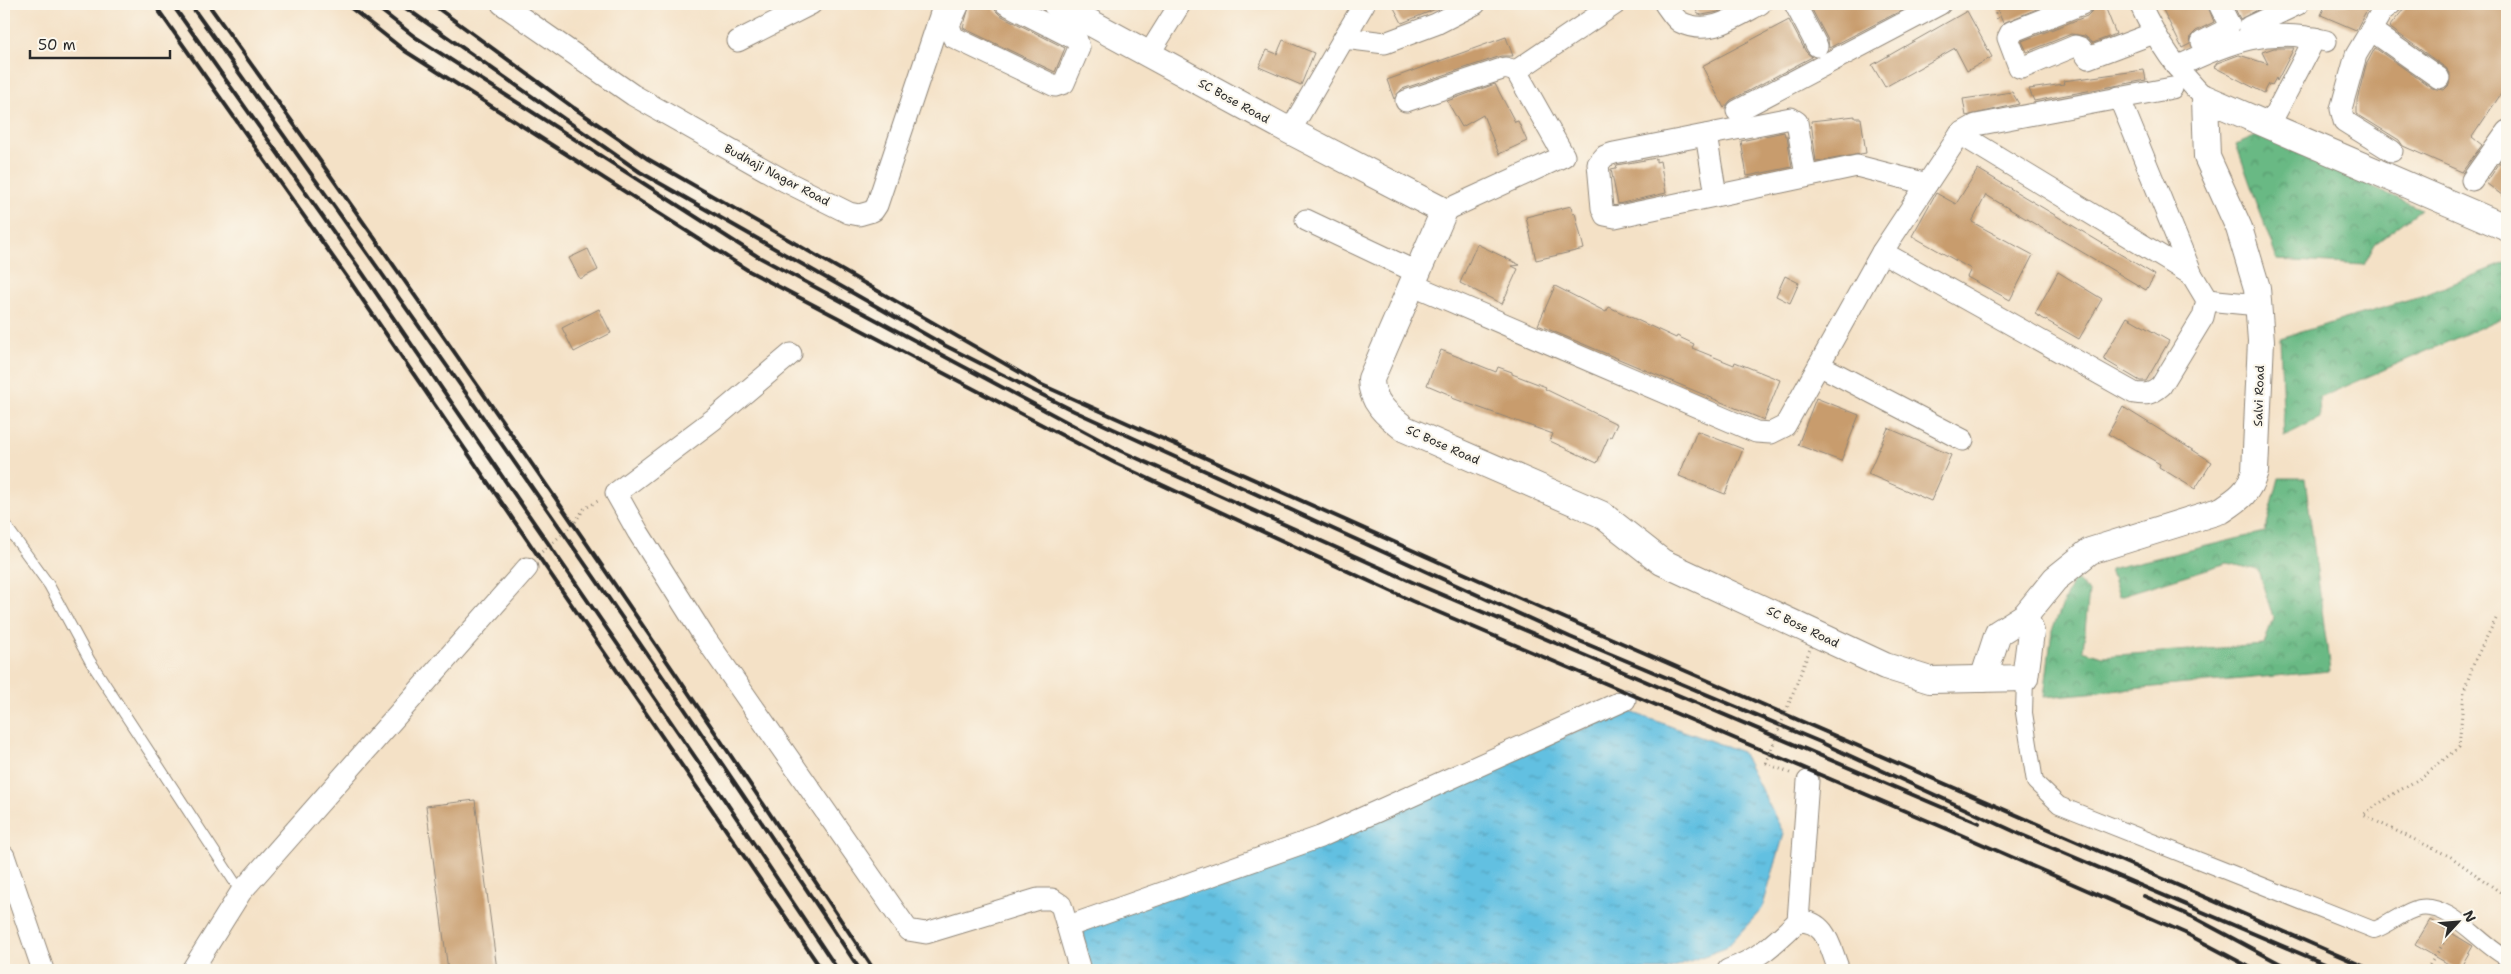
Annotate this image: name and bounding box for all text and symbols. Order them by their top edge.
scale bar [30,28,170,60]
text: 50 m [38,35,76,55]
street label: SC Bose Road [1196,75,1273,127]
street label: Budhaji Nagar Road [721,140,833,210]
street label: Salvi Road [2250,365,2268,427]
street label: SC Bose Road [1404,422,1483,468]
street label: SC Bose Road [1764,603,1842,652]
north arrow [2434,896,2484,946]
text: N [2459,907,2480,925]

